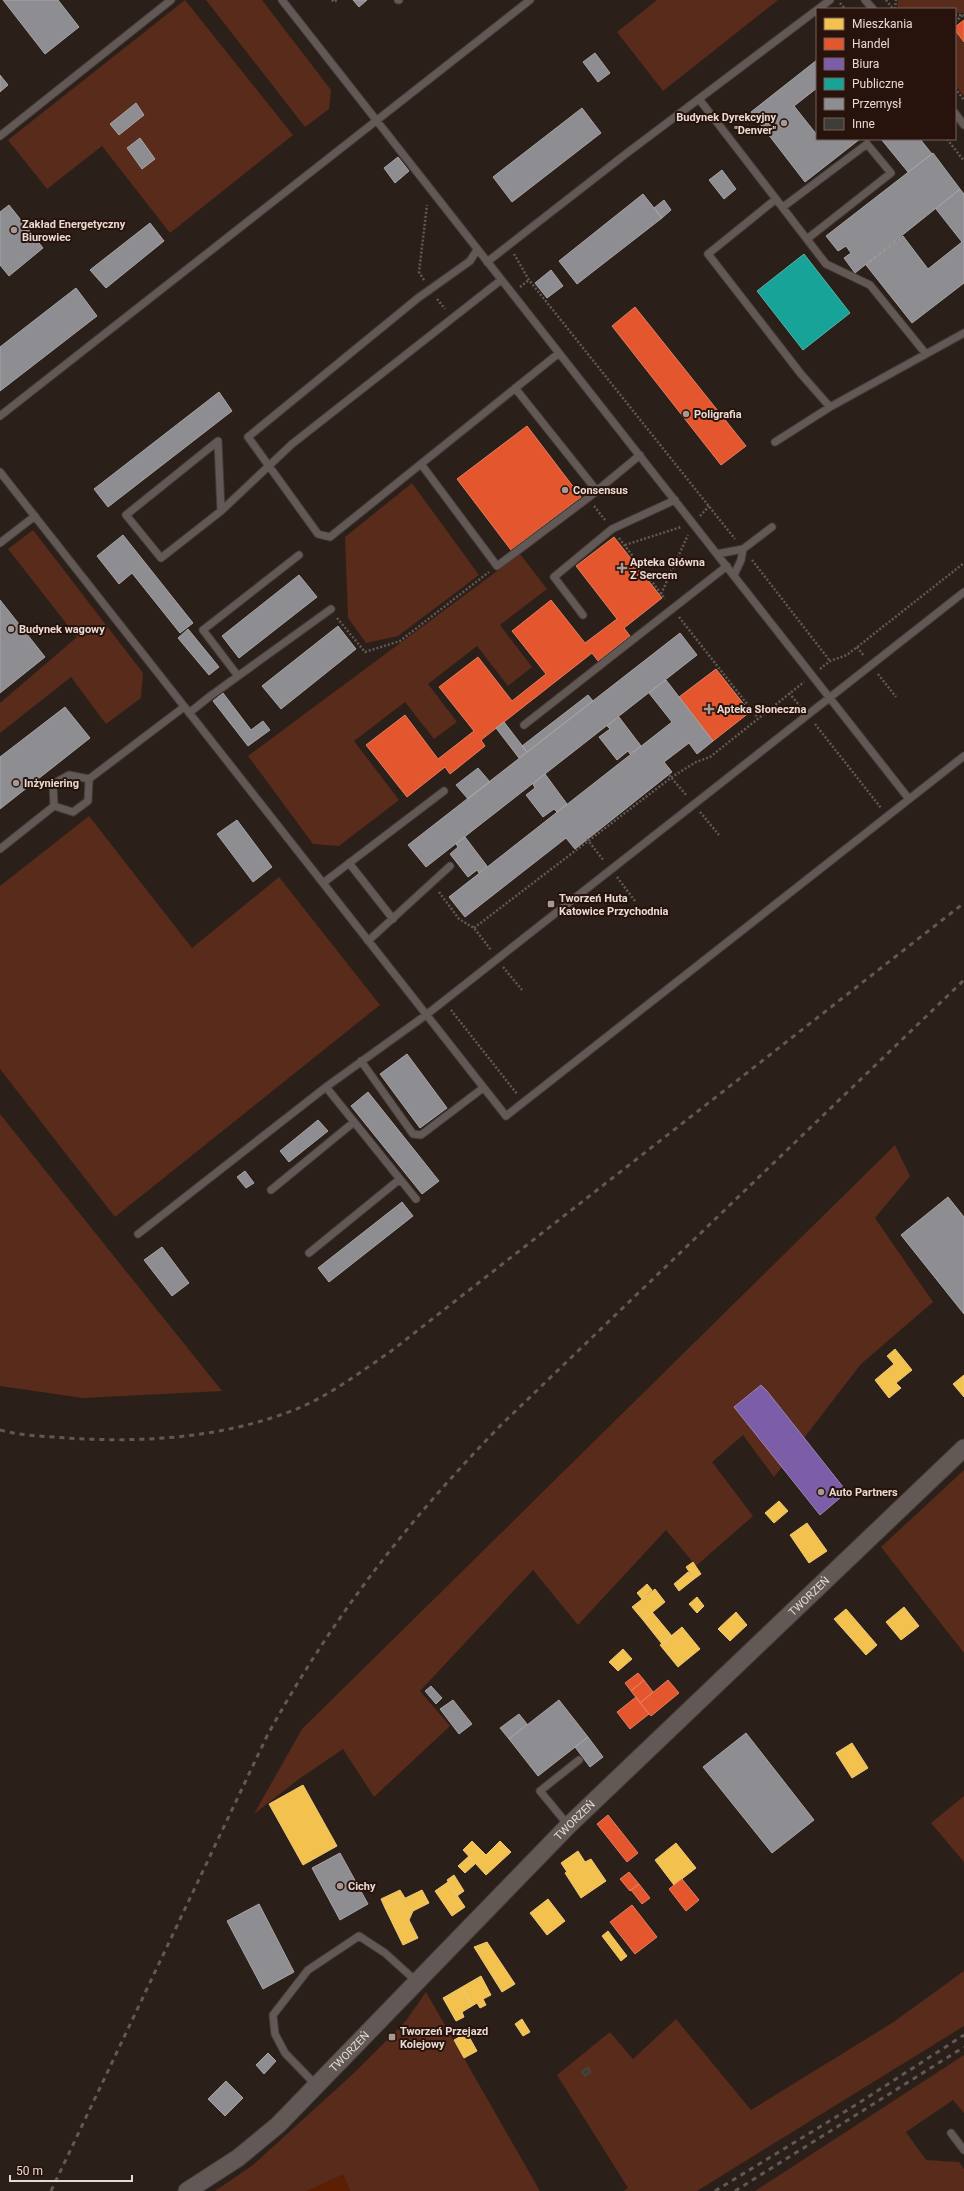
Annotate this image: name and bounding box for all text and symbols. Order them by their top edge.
legend [816,8,956,140]
text: Mieszkania [852,17,913,31]
text: Handel [852,37,890,51]
text: Biura [852,57,879,71]
text: Publiczne [852,77,904,91]
text: Przemysł [852,97,902,111]
place label: Budynek Dyrekcyjny "Denver" [676,111,776,137]
text: Inne [852,117,875,131]
marker: Budynek Dyrekcyjny "Denver" [779,118,789,128]
place label: Zakład Energetyczny Biurowiec [22,218,126,244]
marker: Zakład Energetyczny Biurowiec [9,225,19,235]
place label: Poligrafia [694,408,742,421]
marker: Poligrafia [681,409,691,419]
place label: Consensus [573,484,628,497]
marker: Consensus [560,485,570,495]
place label: Apteka Główna Z Sercem [630,556,705,582]
marker: Apteka Główna Z Sercem [617,563,627,573]
place label: Budynek wagowy [19,623,105,636]
marker: Budynek wagowy [6,624,16,634]
place label: Apteka Słoneczna [717,703,807,716]
marker: Apteka Słoneczna [704,704,714,714]
place label: Inżyniering [24,777,79,790]
marker: Inżyniering [11,778,21,788]
place label: Tworzeń Huta Katowice Przychodnia [559,892,669,918]
marker: Tworzeń Huta Katowice Przychodnia [546,899,556,909]
place label: Auto Partners [829,1486,898,1499]
marker: Auto Partners [816,1487,826,1497]
street label: TWORZEŃ [786,1574,832,1619]
street label: TWORZEŃ [552,1797,598,1843]
place label: Cichy [348,1880,376,1893]
marker: Cichy [335,1881,345,1891]
place label: Tworzeń Przejazd Kolejowy [400,2025,488,2051]
street label: TWORZEŃ [327,2028,372,2075]
marker: Tworzeń Przejazd Kolejowy [387,2032,397,2042]
scale bar [10,2157,132,2183]
text: 50 m [16,2164,43,2178]

